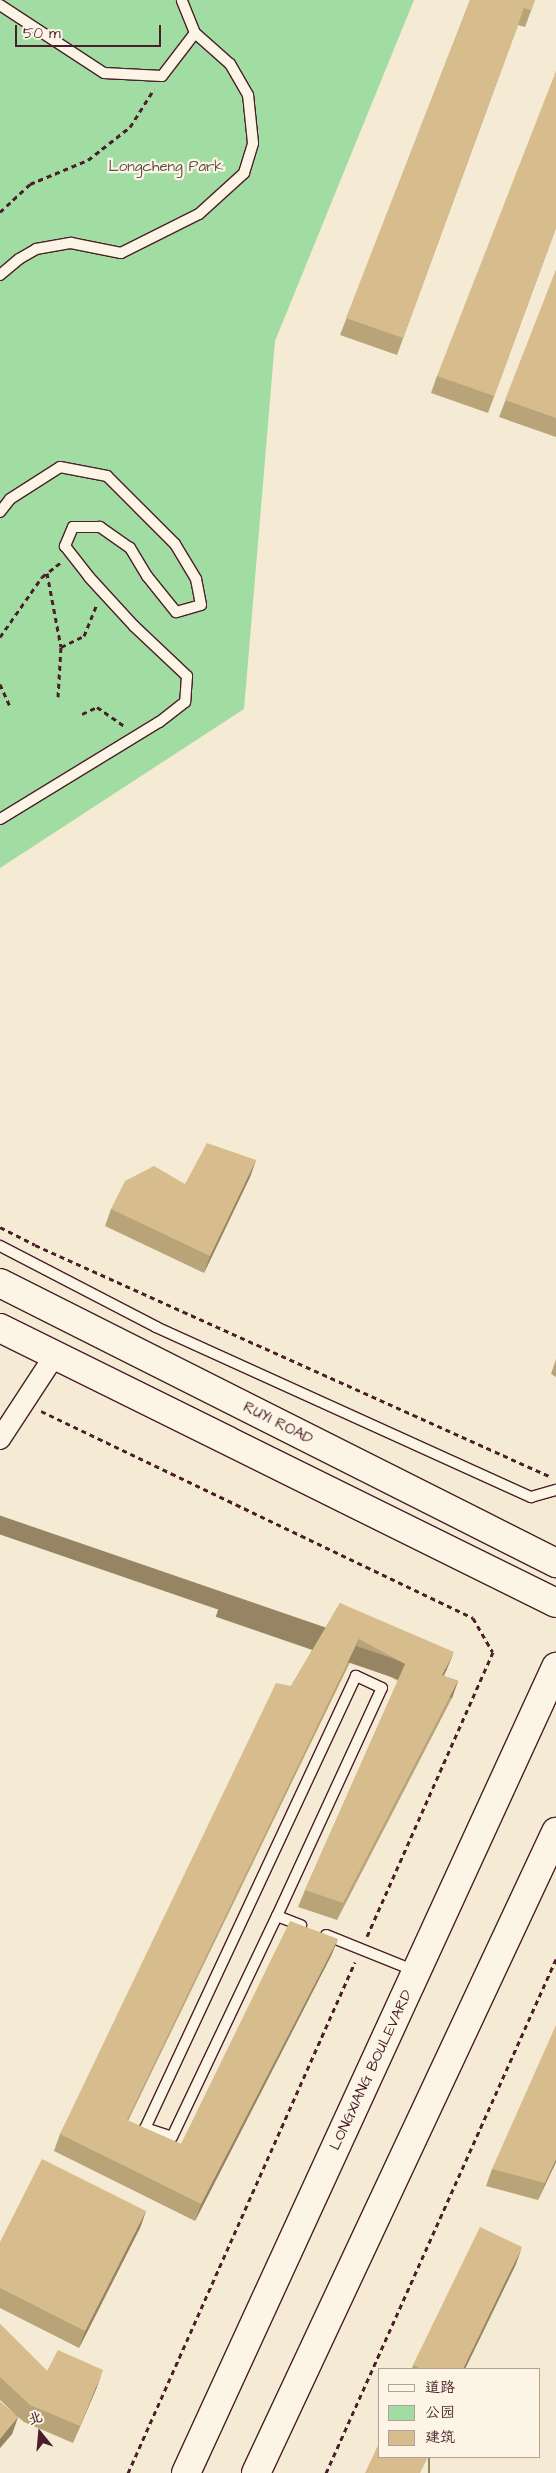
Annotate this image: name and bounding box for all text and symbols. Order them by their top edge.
scale bar [18,15,164,47]
text: 50 m [23,23,61,44]
park label: Longcheng Park [108,158,224,176]
street label: RUYI ROAD [240,1398,316,1448]
street label: LONGXIANG BOULEVARD [326,1987,416,2153]
legend [378,2368,541,2458]
text: 道路 [425,2377,455,2398]
text: 公园 [425,2402,455,2423]
text: 北 [26,2407,45,2430]
north arrow [15,2408,65,2458]
text: 建筑 [425,2427,455,2448]

